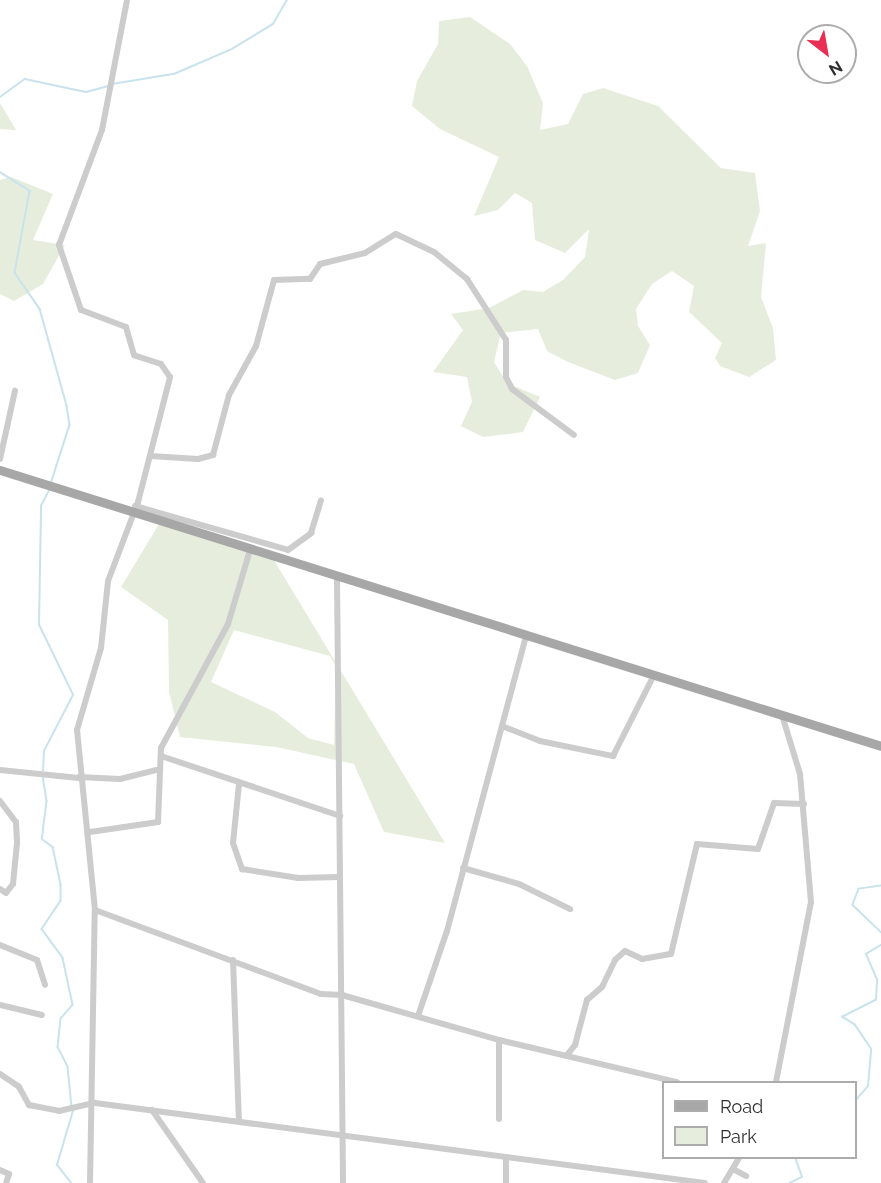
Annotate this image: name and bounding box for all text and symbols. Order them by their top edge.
north arrow [797,24,857,84]
text: N [825,57,846,79]
legend [662,1081,857,1159]
text: Road [720,1096,763,1117]
text: Park [720,1126,757,1147]

